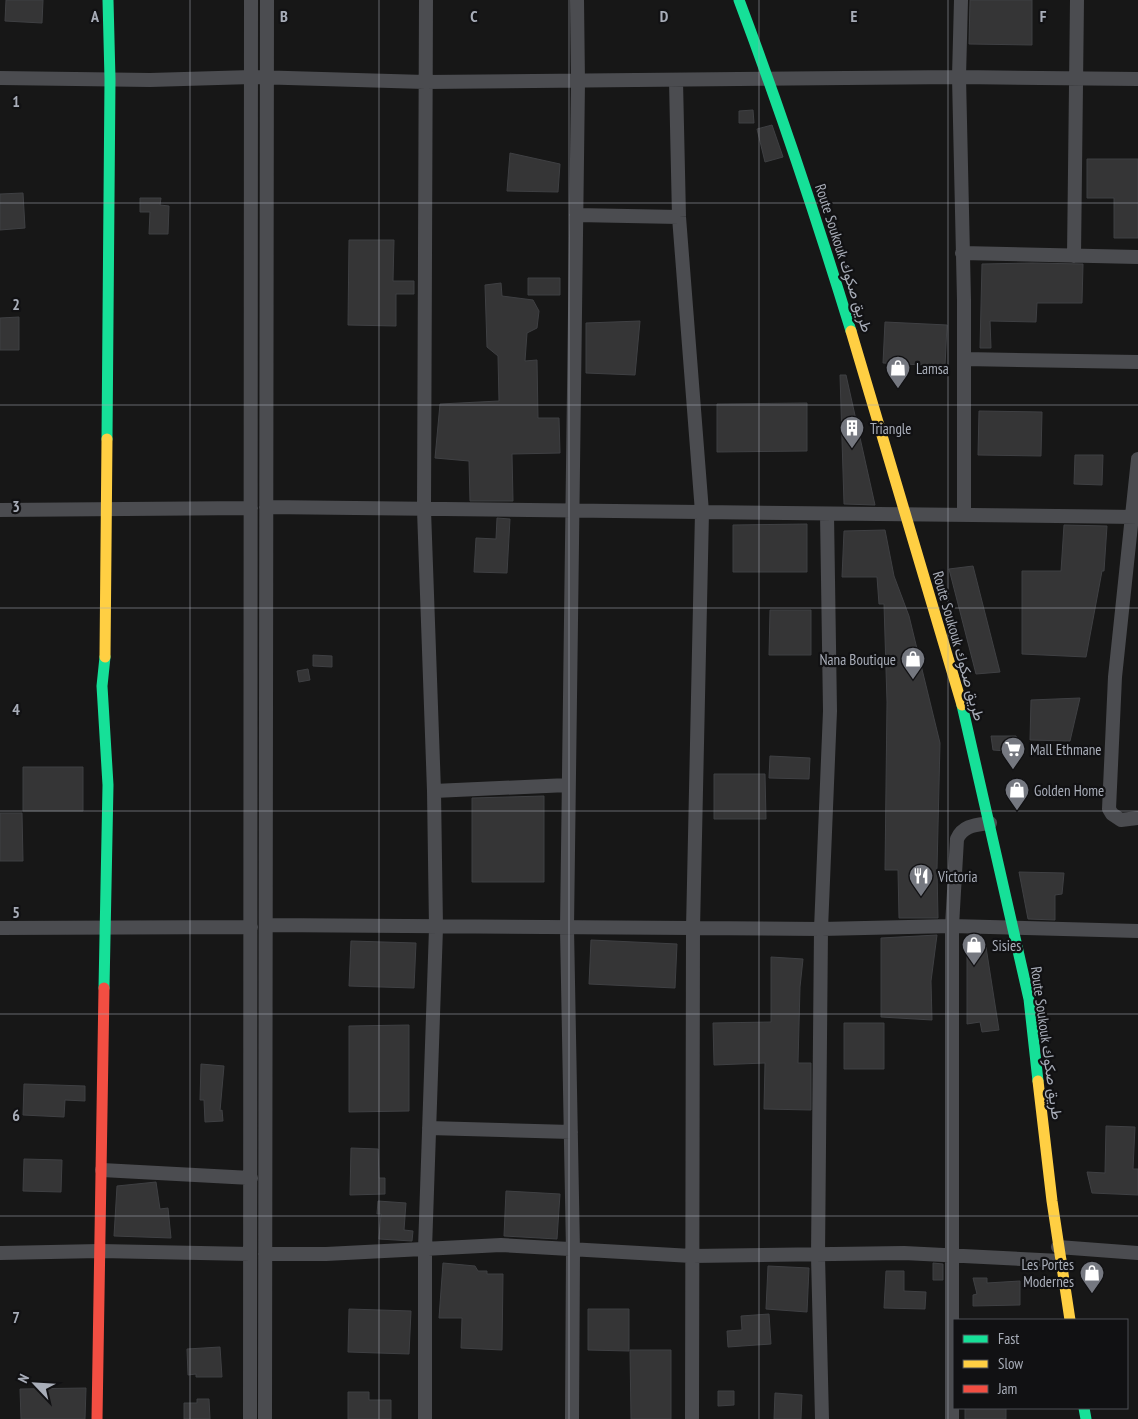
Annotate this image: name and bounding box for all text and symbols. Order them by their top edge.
text: A [90,6,100,26]
text: B [280,6,288,26]
text: C [470,6,478,26]
text: D [660,6,669,26]
text: E [851,6,858,26]
text: F [1040,6,1047,26]
text: 1 [12,91,20,111]
street label: Route Soukouk طريق صكوك [810,181,877,335]
text: 2 [12,294,20,314]
shop icon: Lamsa [885,355,911,389]
place label: Lamsa [916,359,949,378]
building icon: Triangle [839,415,865,449]
place label: Triangle [870,419,912,438]
text: 3 [12,496,20,516]
street label: Route Soukouk طريق صكوك [928,569,990,724]
shop icon: Nana Boutique [900,646,926,680]
place label: Nana Boutique [820,650,896,669]
text: 4 [12,699,20,719]
supermarket icon: Mall Ethmane [1000,736,1026,770]
place label: Mall Ethmane [1030,740,1101,759]
shop icon: Golden Home [1004,777,1030,811]
place label: Golden Home [1034,781,1104,800]
restaurant icon: Victoria [908,863,934,897]
place label: Victoria [937,867,977,886]
text: 5 [12,902,20,922]
shop icon: Sisies [961,932,987,966]
place label: Sisies [992,936,1021,955]
street label: Route Soukouk طريق صكوك [1026,965,1067,1121]
text: 6 [12,1105,20,1125]
place label: Les Portes Modernes [1021,1255,1074,1291]
shop icon: Les Portes Modernes [1079,1260,1105,1294]
text: 7 [12,1307,20,1327]
legend [953,1319,1128,1409]
text: Fast [998,1329,1019,1348]
text: Slow [998,1354,1023,1373]
north arrow [10,1359,60,1409]
text: N [13,1371,33,1386]
text: Jam [997,1379,1017,1398]

